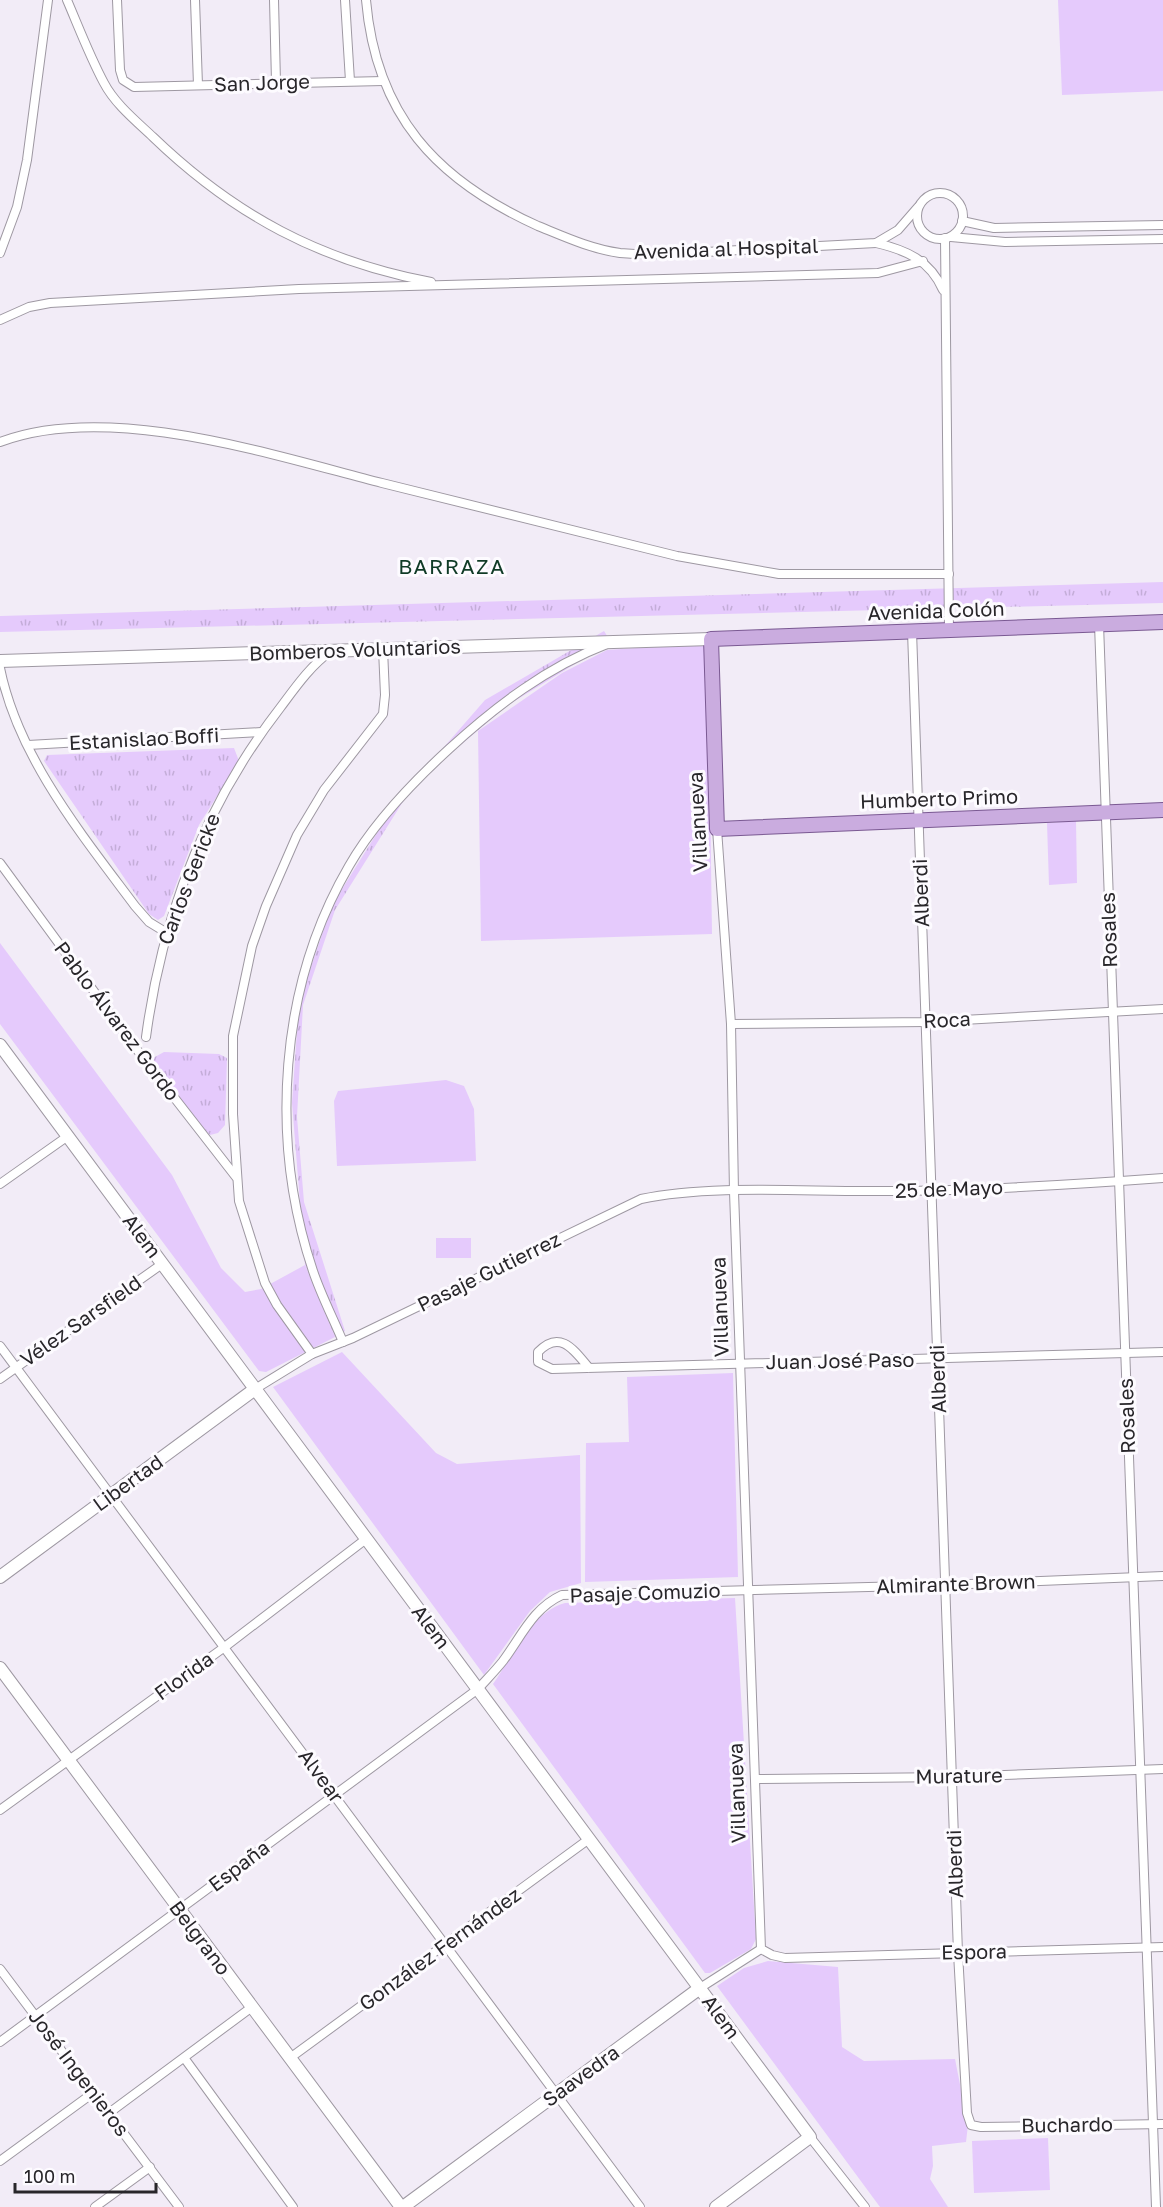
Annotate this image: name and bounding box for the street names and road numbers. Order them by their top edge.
street label: San Jorge [214,68,310,96]
street label: Avenida al Hospital [633,233,819,263]
street label: Avenida Colón [867,596,1005,624]
street label: Bomberos Voluntarios [249,633,461,665]
street label: Estanislao Boffi [68,722,220,754]
street label: Villanueva [682,771,712,873]
street label: Humberto Primo [860,783,1018,813]
street label: Carlos Gericke [152,810,224,948]
street label: Alberdi [907,858,933,928]
street label: Rosales [1095,892,1121,968]
street label: Pablo Álvarez Gordo [50,936,185,1105]
street label: Roca [923,1006,971,1032]
street label: 25 de Mayo [895,1174,1003,1202]
street label: Alem [119,1209,167,1262]
street label: Pasaje Gutierrez [413,1226,564,1316]
street label: Villanueva [705,1256,733,1358]
street label: Vélez Sarsfield [15,1270,145,1371]
street label: Alberdi [924,1344,950,1414]
street label: Juan José Paso [765,1347,915,1373]
street label: Rosales [1113,1378,1139,1454]
street label: Libertad [88,1449,167,1516]
street label: Almirante Brown [876,1568,1036,1598]
street label: Pasaje Comuzio [569,1577,721,1607]
street label: Alem [408,1600,456,1653]
street label: Florida [149,1646,218,1705]
street label: Villanueva [722,1742,750,1844]
street label: Alvear [294,1744,349,1807]
street label: Murature [915,1762,1003,1788]
street label: Alberdi [941,1829,967,1899]
street label: España [203,1835,274,1896]
street label: González Fernández [354,1881,525,2015]
street label: Belgrano [165,1896,236,1979]
street label: Espora [941,1938,1007,1964]
street label: Alem [698,1990,746,2043]
street label: José Ingenieros [24,2004,135,2140]
street label: Saavedra [538,2039,623,2111]
street label: Buchardo [1021,2111,1113,2137]

